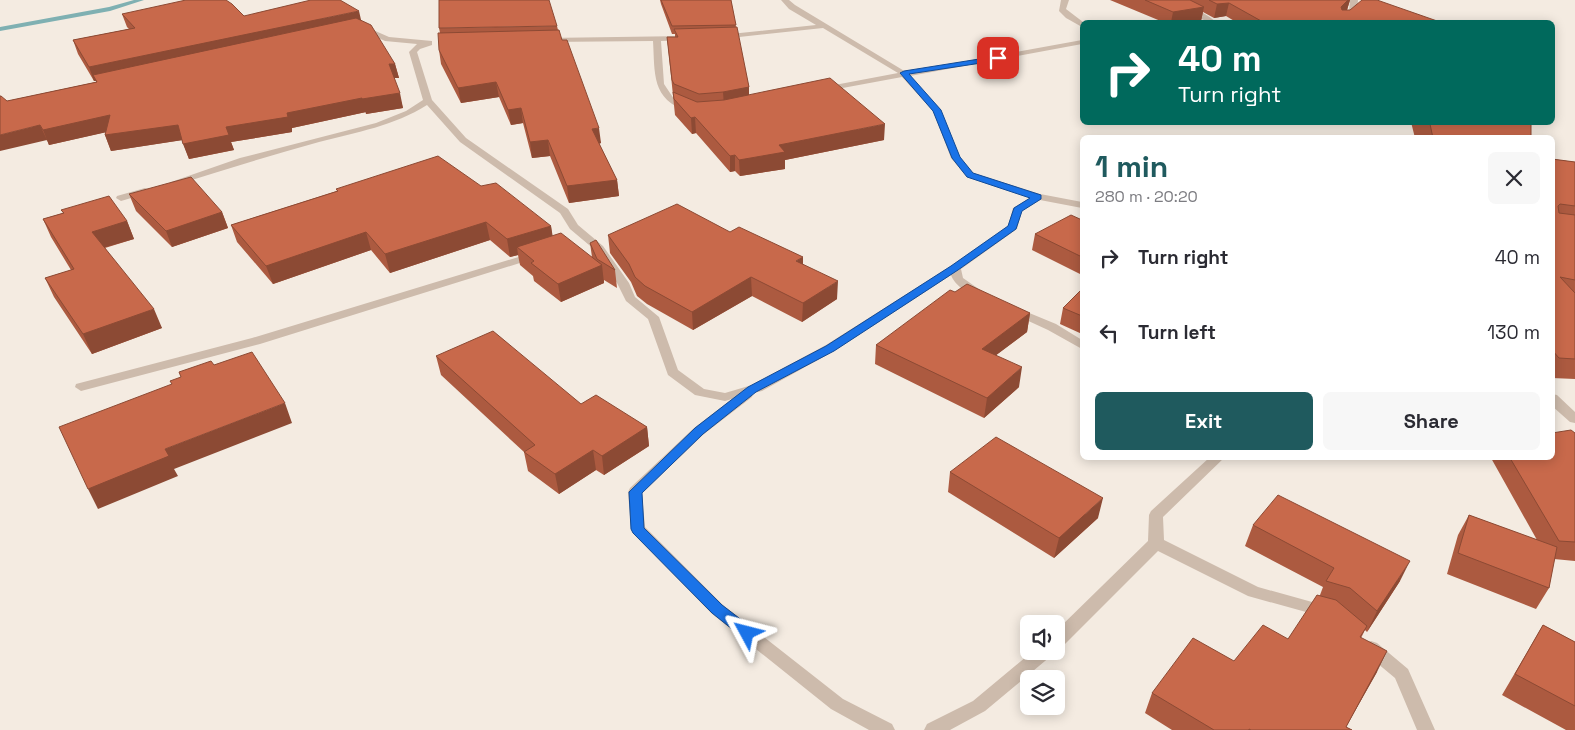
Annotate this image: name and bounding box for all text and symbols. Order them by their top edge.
pin [977,37,1019,79]
text: 40 m [1178,37,1262,81]
icon: right [1095,40,1160,105]
icon: arrive [984,44,1012,72]
text: Turn right [1178,80,1281,108]
text: 1 min [1095,147,1168,186]
button: close [1488,152,1540,204]
text: 280 m · 20:20 [1095,186,1198,207]
icon: right [1095,244,1123,272]
text: Turn right [1138,245,1228,270]
text: 40 m [1495,245,1540,270]
icon: left [1095,319,1123,347]
text: Turn left [1138,320,1216,345]
text: 130 m [1487,320,1540,345]
button: Exit [1095,392,1313,450]
button: Share [1323,392,1540,450]
position arrow [720,606,772,658]
map controls [1020,615,1065,715]
button: sound [1020,615,1065,660]
button: layers [1020,670,1065,715]

